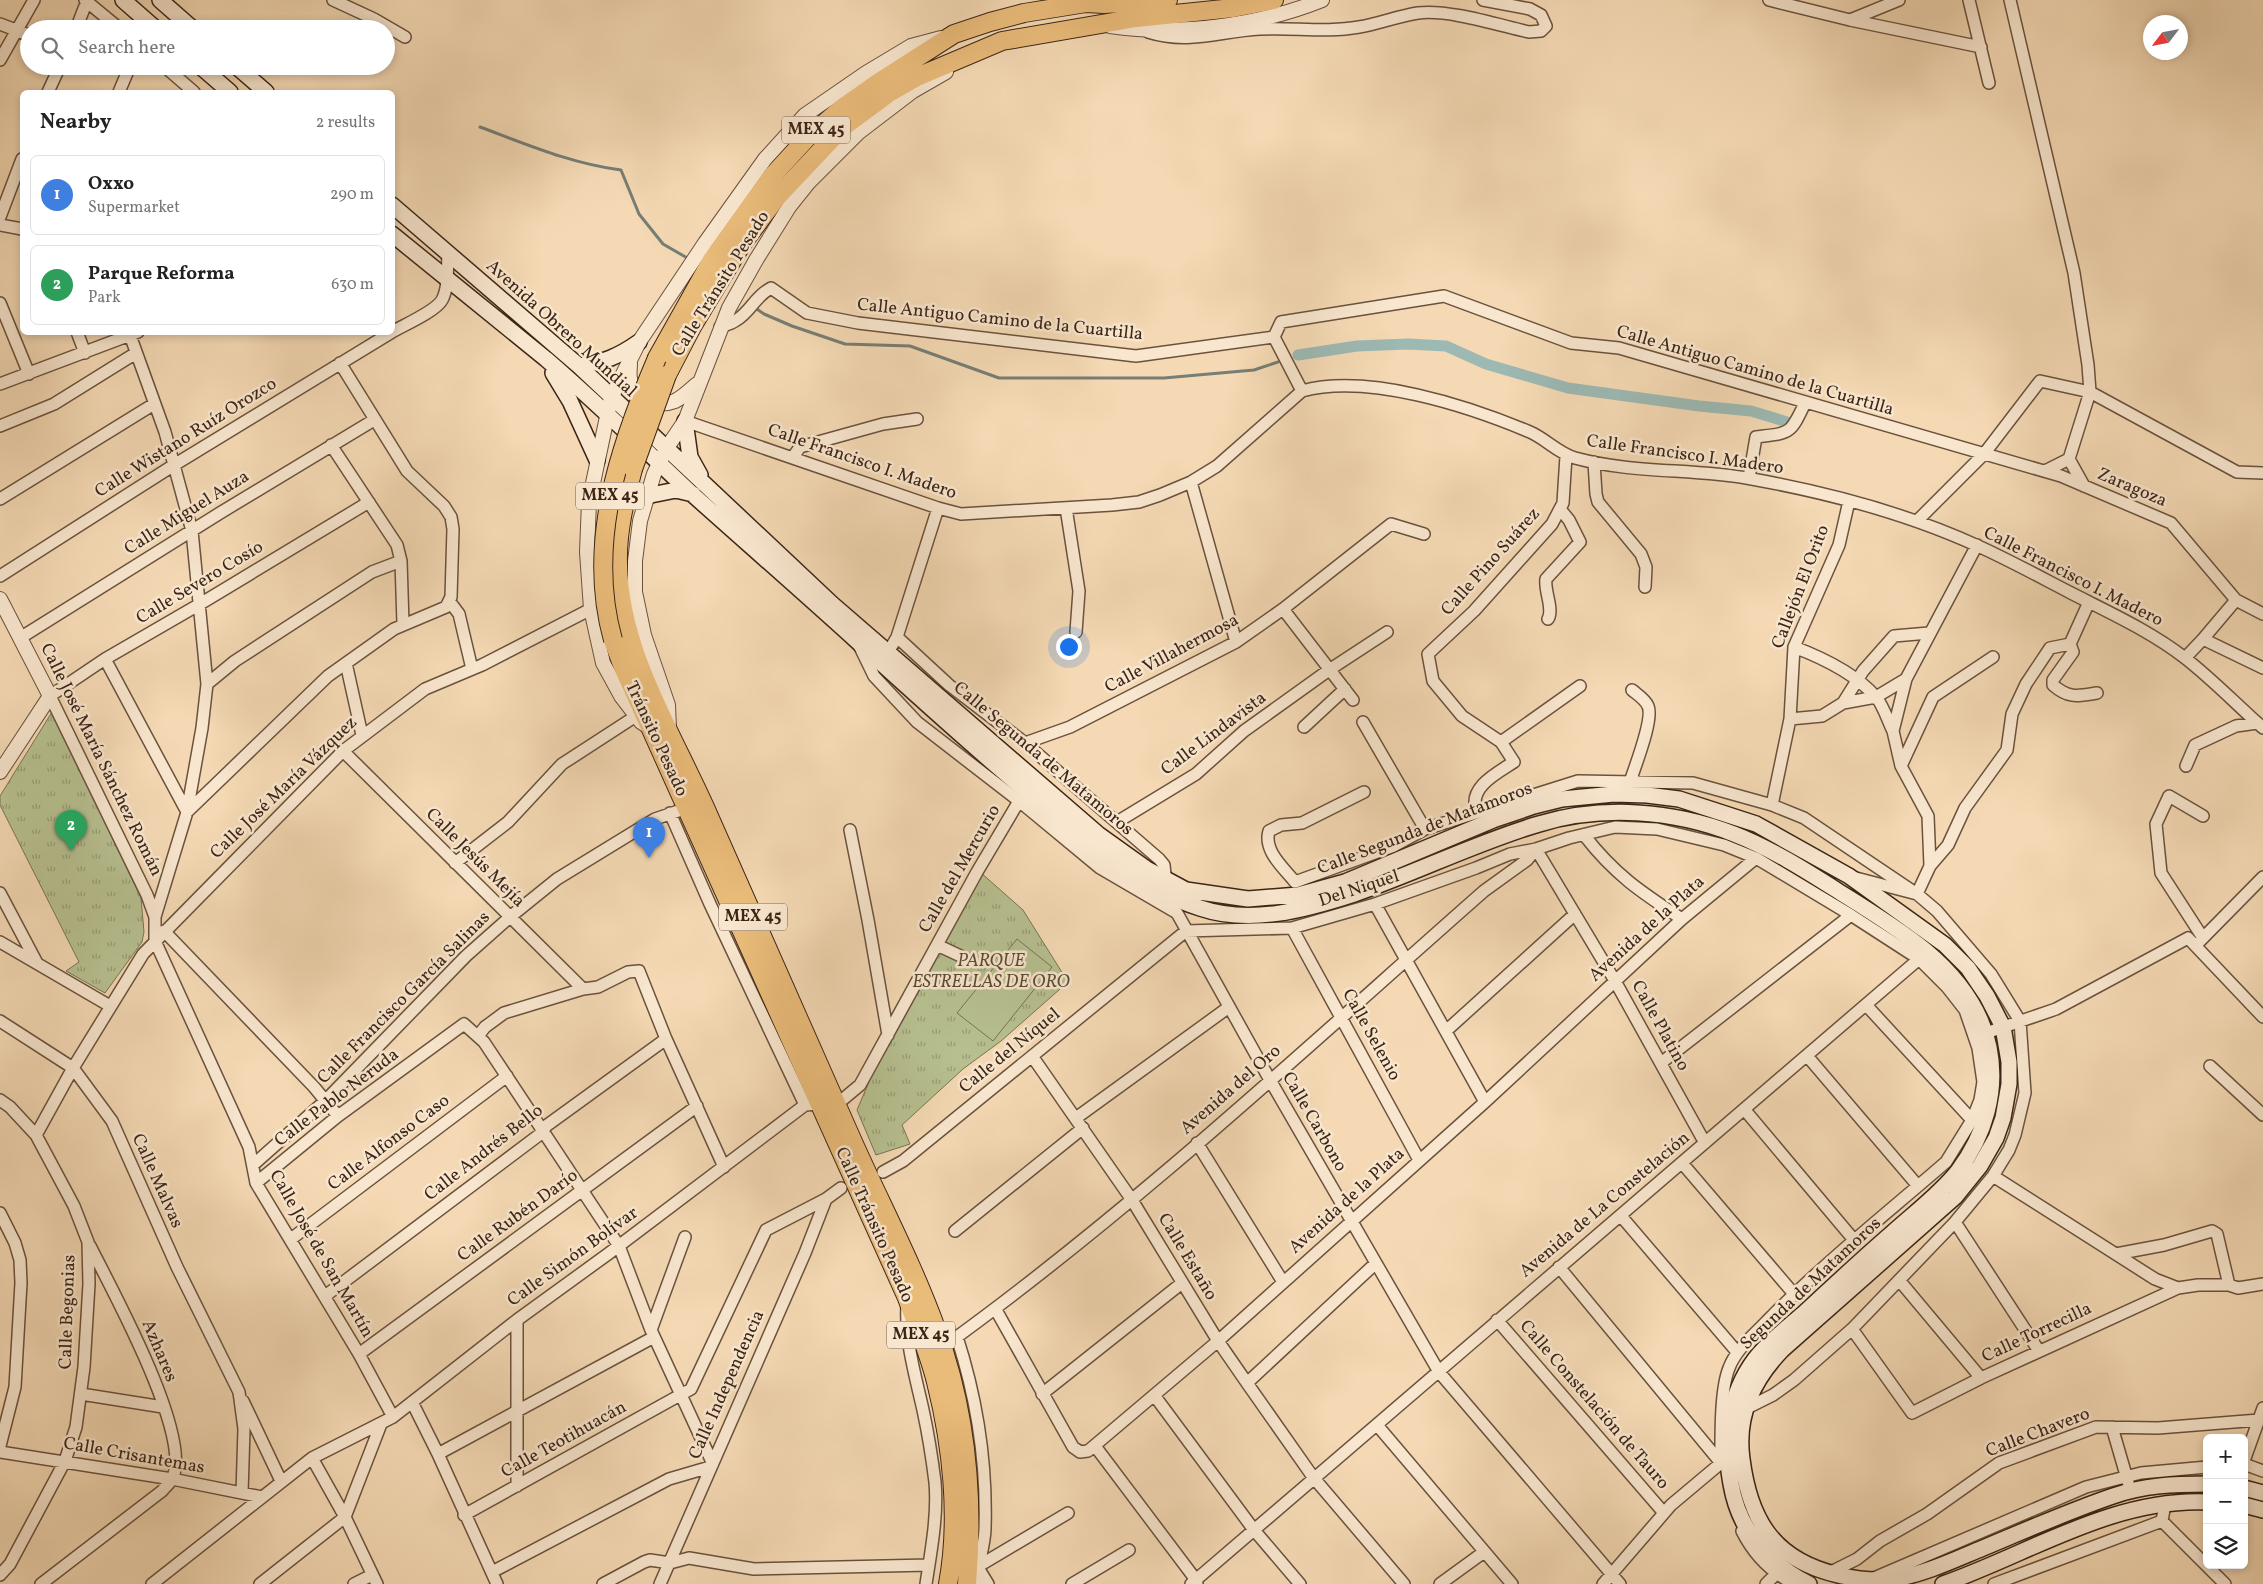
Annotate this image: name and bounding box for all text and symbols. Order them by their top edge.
north arrow [2143,15,2188,60]
search box [20,20,395,75]
icon: search [38,34,66,62]
text: Search here [78,35,175,61]
text: Nearby [40,108,111,137]
text: 2 results [316,112,375,134]
road number: MEX 45 [782,116,850,144]
text: Oxxo [88,171,134,197]
text: 1 [54,184,60,206]
text: 290 m [330,184,374,206]
text: Supermarket [88,197,180,219]
street label: Calle Tránsito Pesado [666,206,776,362]
street label: Avenida Obrero Mundial [480,254,642,404]
text: Parque Reforma [88,261,235,287]
text: 2 [53,274,61,296]
text: 630 m [331,274,374,296]
text: Park [88,287,121,309]
street label: Calle Antiguo Camino de la Cuartilla [856,293,1144,347]
street label: Calle Antiguo Camino de la Cuartilla [1613,319,1897,423]
street label: Calle Wistano Ruíz Orozco [90,372,282,504]
street label: Calle Francisco I. Madero [764,418,960,506]
street label: Calle Francisco I. Madero [1585,429,1785,481]
street label: Zaragoza [2093,462,2171,514]
street label: Calle Miguel Auza [120,464,254,562]
road number: MEX 45 [576,482,644,510]
street label: Calle Pino Suárez [1436,503,1546,621]
street label: Calle Francisco I. Madero [1979,521,2167,633]
street label: Callejón El Orito [1766,522,1836,652]
street label: Calle Severo Cosío [132,535,268,631]
street label: Calle Villahermosa [1101,608,1244,700]
your location [1056,634,1082,660]
street label: Calle José María Sánchez Román [34,639,169,881]
street label: Calle Segunda de Matamoros [948,676,1138,842]
street label: Tránsito Pesado [618,677,694,801]
street label: Calle Lindavista [1156,686,1272,782]
street label: Calle José María Vázquez [205,711,363,865]
street label: Calle Segunda de Matamoros [1314,776,1536,882]
street label: Calle del Mercurio [913,800,1007,938]
street label: Calle Jesús Mejía [420,803,530,913]
pin: 2 [55,810,87,851]
pin: 1 [633,817,665,858]
street label: Del Niquel [1316,864,1402,914]
street label: Avenida de la Plata [1584,870,1711,988]
road number: MEX 45 [719,904,787,930]
street label: Calle Francisco García Salinas [312,906,496,1090]
park label: PARQUE ESTRELLAS DE ORO [912,949,1071,995]
street label: Calle Platino [1625,976,1695,1076]
street label: Calle Selenio [1335,984,1407,1086]
street label: Calle del Níquel [954,1002,1066,1100]
street label: Avenida del Oro [1175,1039,1287,1141]
street label: Calle Pablo Neruda [270,1043,404,1153]
street label: Calle Carbono [1275,1067,1353,1177]
street label: Calle Alfonso Caso [323,1089,455,1197]
street label: Calle Andrés Bello [419,1099,549,1207]
street label: Avenida de La Constelación [1514,1126,1696,1284]
street label: Calle Malvas [125,1130,189,1232]
street label: Avenida de la Plata [1284,1142,1411,1260]
street label: Calle Tránsito Pesado [828,1143,920,1307]
street label: Calle Rubén Darío [453,1164,583,1268]
street label: Calle José de San Martín [263,1165,380,1343]
street label: Calle Simón Bolívar [502,1201,644,1313]
street label: Calle Estaño [1151,1209,1223,1305]
street label: Segunda de Matamoros [1735,1212,1887,1356]
street label: Calle Begonias [54,1254,82,1370]
street label: Calle Torrecilla [1978,1297,2096,1369]
street label: Calle Independencia [683,1306,771,1464]
street label: Calle Constelación de Tauro [1513,1315,1675,1495]
street label: Azhares [135,1316,183,1386]
road number: MEX 45 [887,1322,955,1348]
street label: Calle Teotihuacán [497,1395,631,1485]
street label: Calle Chavero [1982,1402,2094,1464]
street label: Calle Crisantemas [61,1431,207,1481]
map controls [2203,1434,2248,1569]
button: + [2203,1434,2248,1479]
button: − [2203,1479,2248,1524]
button: layers [2203,1524,2248,1569]

